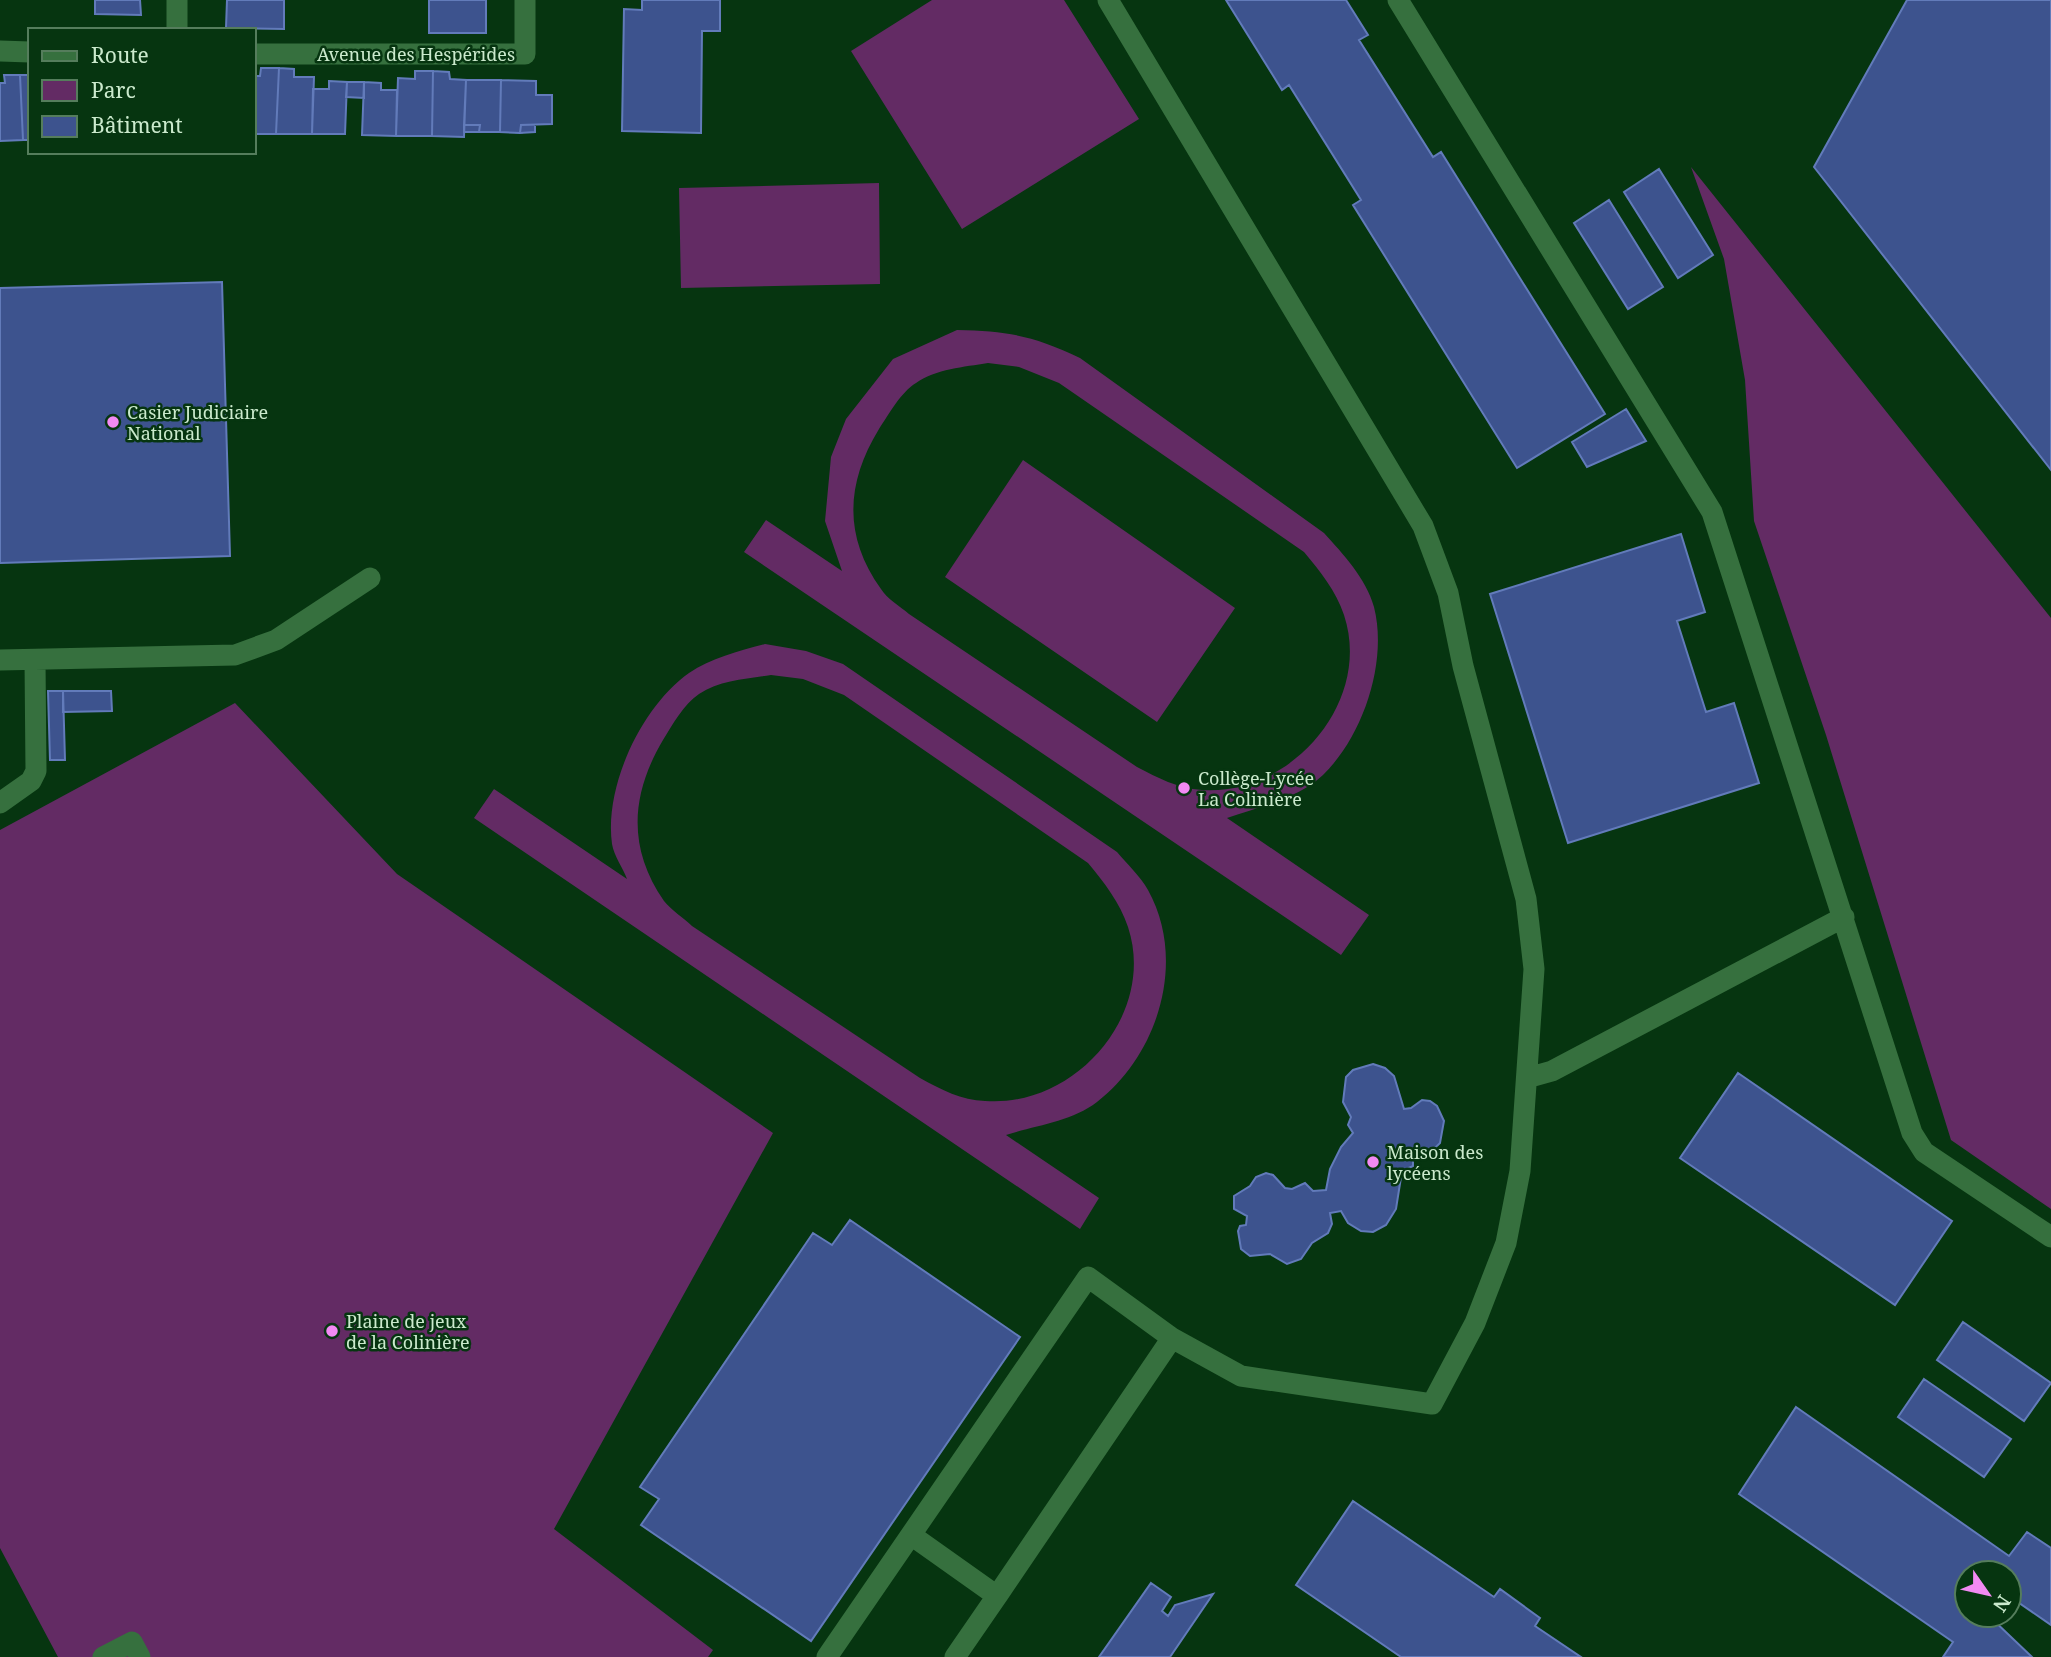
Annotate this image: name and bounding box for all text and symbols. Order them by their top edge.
legend [28,28,256,154]
text: Route [91,41,149,69]
street label: Avenue des Hespérides [317,42,515,66]
text: Parc [91,76,136,104]
text: Bâtiment [91,111,183,139]
place label: Casier Judiciaire National [127,400,268,445]
marker: Casier Judiciaire National [105,414,121,430]
place label: Collège-Lycée La Colinière [1198,766,1314,811]
marker: Collège-Lycée La Colinière [1176,780,1192,796]
place label: Maison des lycéens [1387,1140,1483,1185]
marker: Maison des lycéens [1365,1154,1381,1170]
place label: Plaine de jeux de la Colinière [346,1309,470,1354]
marker: Plaine de jeux de la Colinière [324,1323,340,1339]
north arrow [1953,1559,2023,1629]
text: N [1987,1590,2017,1617]

